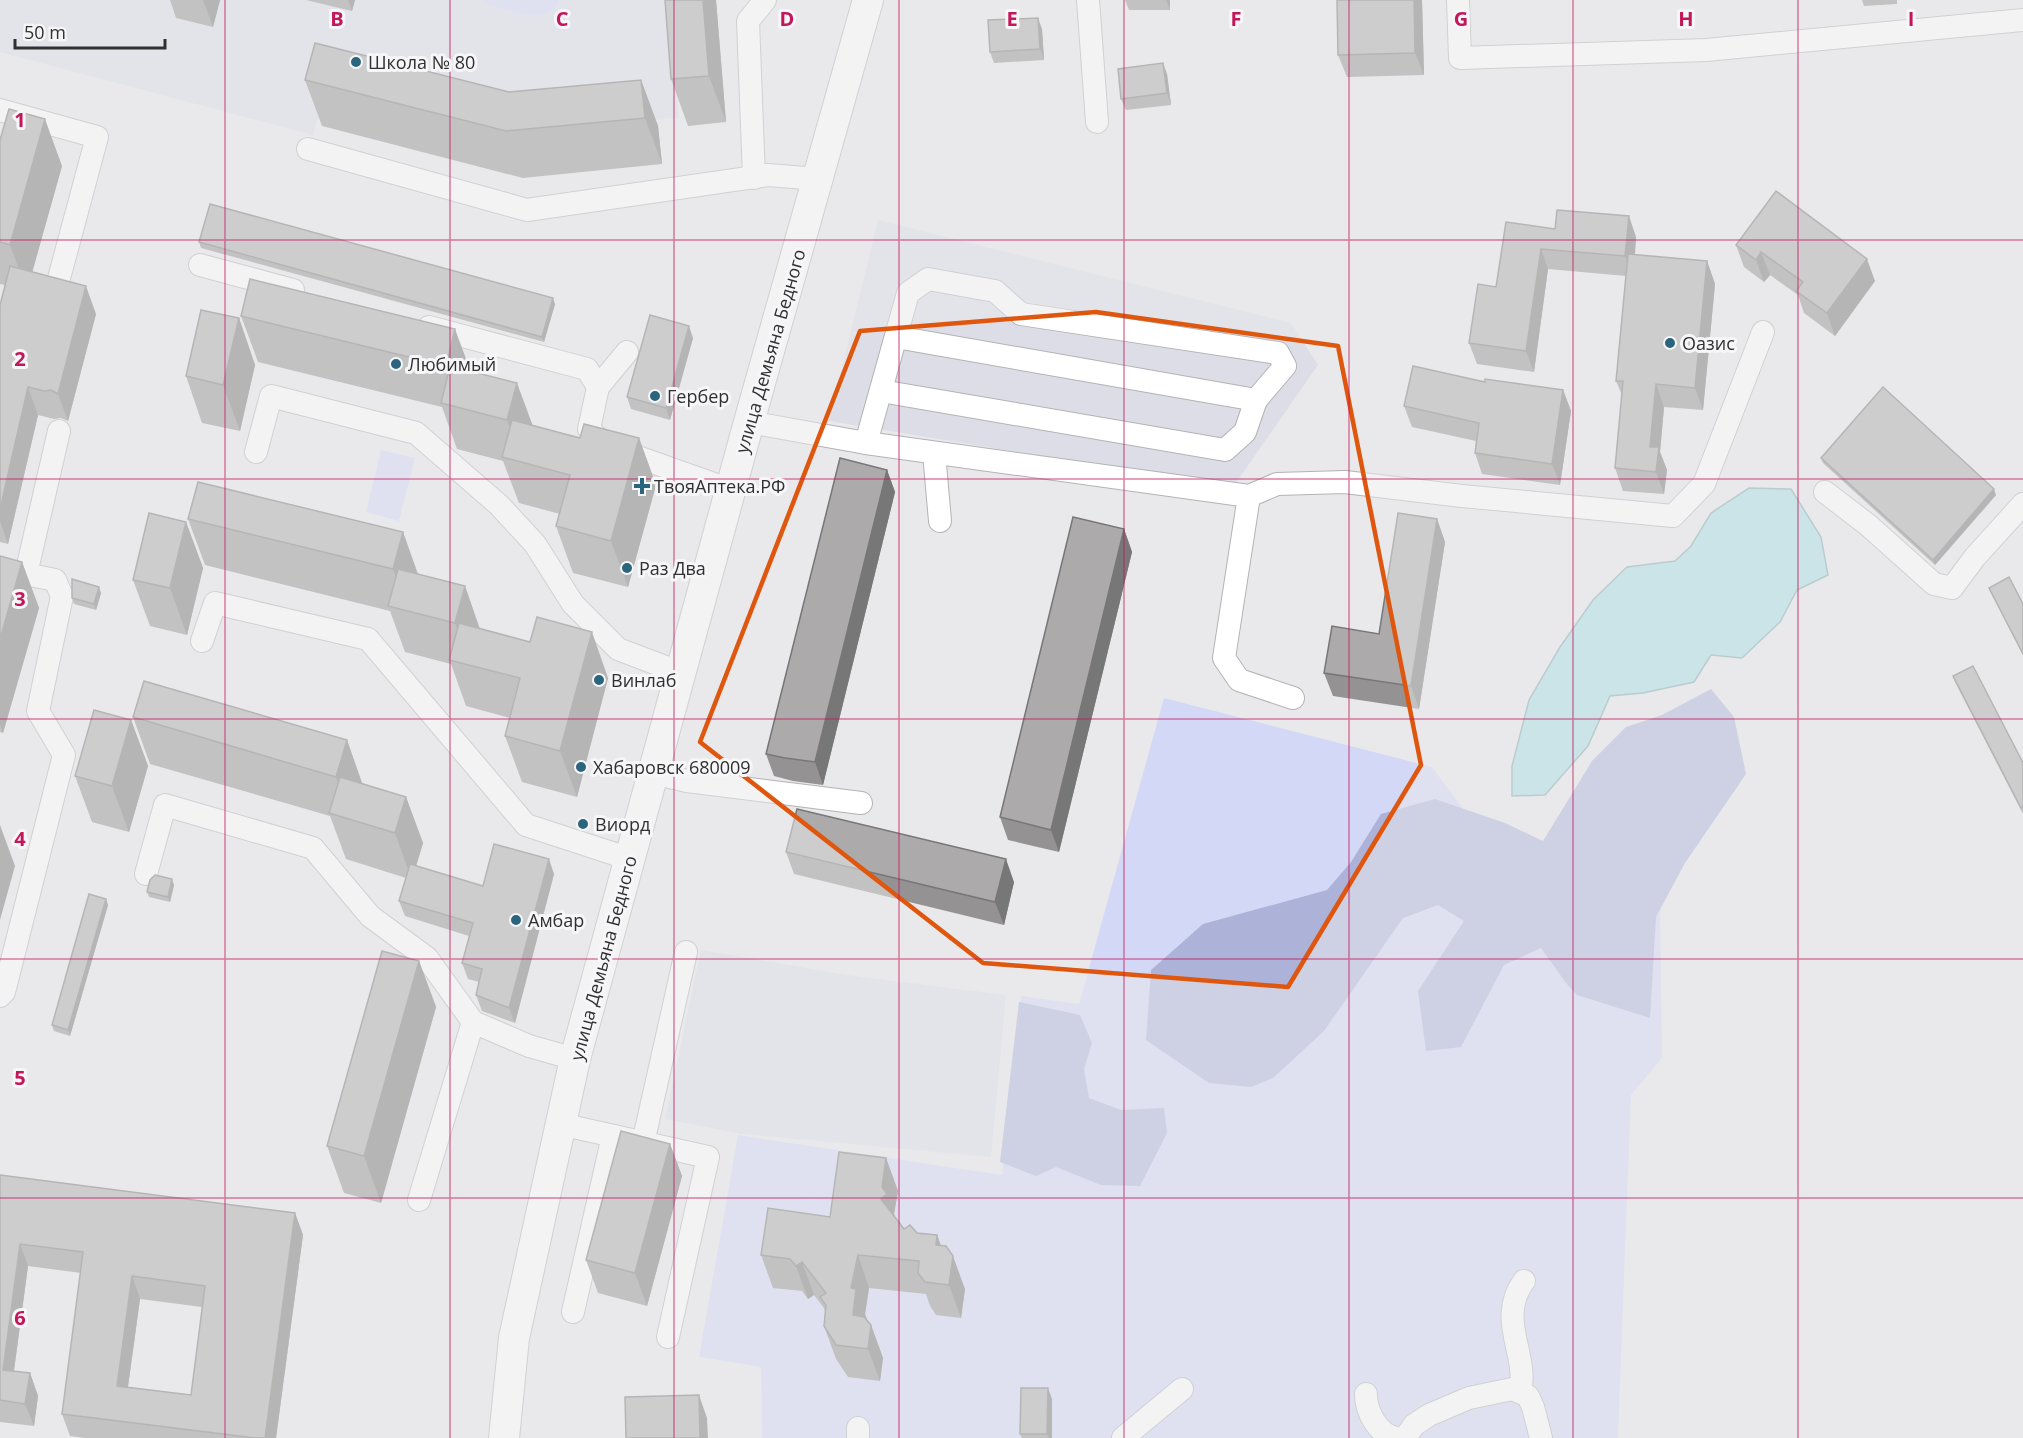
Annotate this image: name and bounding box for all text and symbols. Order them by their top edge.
text: B [330,5,344,32]
text: C [556,5,569,32]
text: D [780,5,794,32]
text: E [1006,5,1018,32]
text: F [1231,5,1241,32]
text: G [1454,5,1468,32]
text: H [1678,5,1694,32]
text: I [1908,5,1914,32]
scale bar [15,12,165,50]
text: 50 m [24,20,66,44]
place label: Школа № 80 [368,50,475,74]
marker: Школа № 80 [349,55,363,69]
text: 1 [14,106,26,133]
street label: улица Демьяна Бедного [729,246,811,456]
place label: Оазис [1682,331,1735,355]
marker: Оазис [1663,336,1677,350]
text: 2 [14,345,26,372]
place label: Любимый [408,352,496,376]
marker: Любимый [389,357,403,371]
place label: Гербер [667,384,729,408]
marker: Гербер [648,389,662,403]
place label: ТвояАптека.РФ [654,474,785,498]
marker: ТвояАптека.РФ [635,479,649,493]
place label: Раз Два [639,556,706,580]
marker: Раз Два [620,561,634,575]
text: 3 [14,585,26,612]
place label: Винлаб [611,668,676,692]
marker: Винлаб [592,673,606,687]
place label: Хабаровск 680009 [593,755,751,779]
marker: Хабаровск 680009 [574,760,588,774]
place label: Виорд [595,812,650,836]
marker: Виорд [576,817,590,831]
text: 4 [14,825,26,852]
street label: улица Демьяна Бедного [564,853,642,1063]
place label: Амбар [528,908,584,932]
marker: Амбар [509,913,523,927]
text: 5 [14,1064,26,1091]
text: 6 [14,1304,26,1331]

